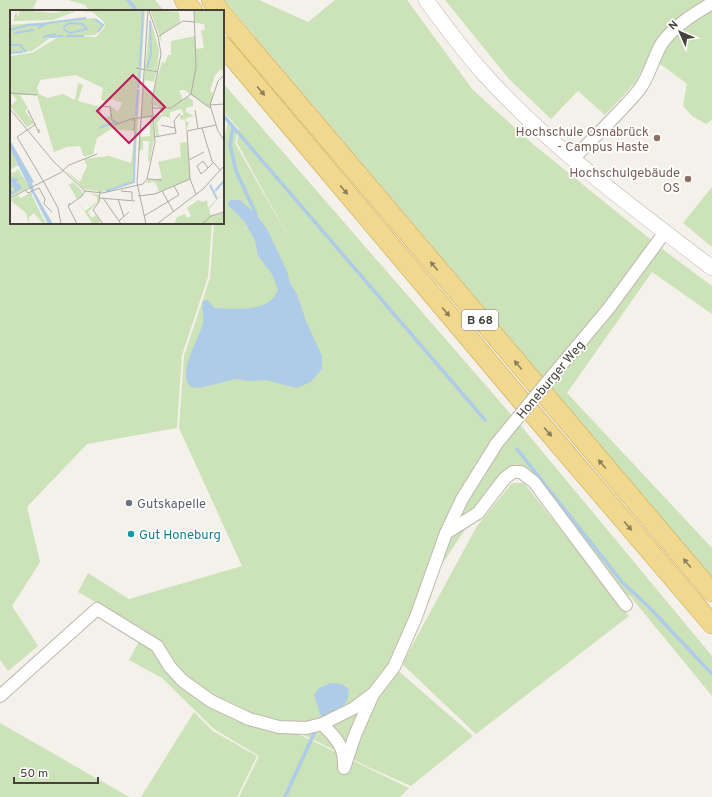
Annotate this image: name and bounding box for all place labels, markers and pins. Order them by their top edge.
place label: Hochschule Osnabrück - Campus Haste [516,125,649,156]
marker: Hochschule Osnabrück - Campus Haste [652,133,662,143]
place label: Hochschulgebäude OS [569,166,680,197]
marker: Hochschulgebäude OS [683,174,693,184]
place label: Gutskapelle [137,497,206,513]
marker: Gutskapelle [124,498,134,508]
place label: Gut Honeburg [139,528,221,544]
marker: Gut Honeburg [126,529,136,539]

